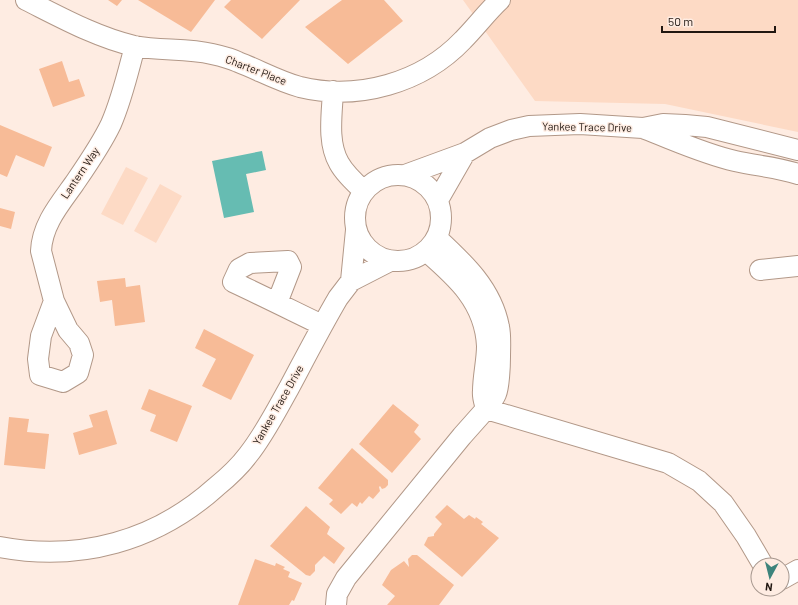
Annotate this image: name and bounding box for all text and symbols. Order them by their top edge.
scale bar [662,8,775,34]
text: 50 m [668,14,693,28]
street label: Charter Place [224,52,289,87]
street label: Yankee Trace Drive [542,119,632,134]
street label: Lantern Way [58,144,102,201]
street label: Yankee Trace Drive [249,362,306,447]
north arrow [750,557,790,597]
text: N [764,581,773,594]

